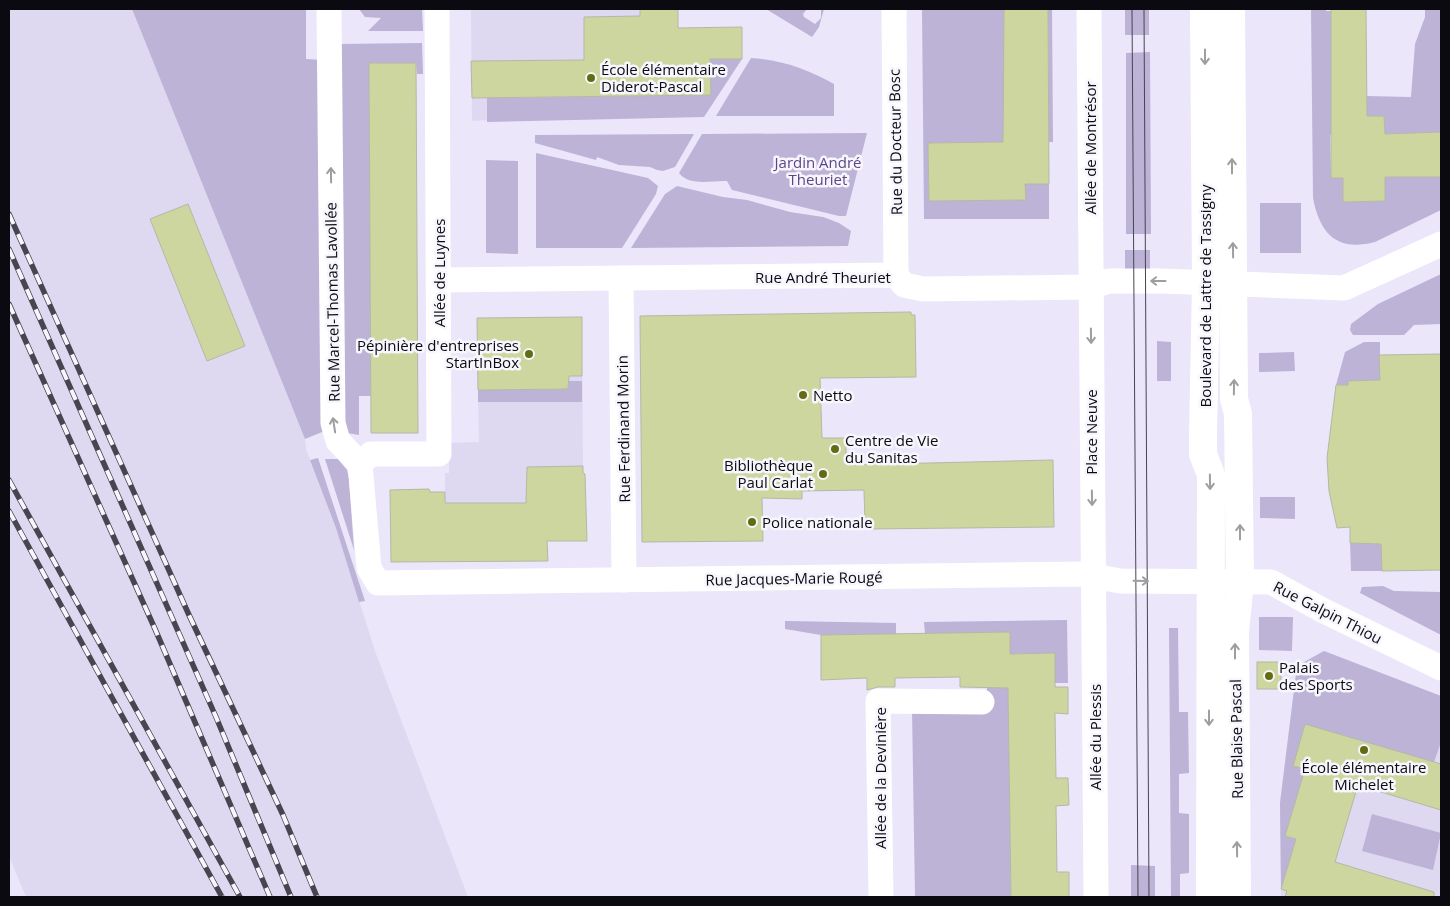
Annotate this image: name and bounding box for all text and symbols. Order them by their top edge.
one-way arrow [1200,49,1210,65]
place label: École élémentaire Diderot-Pascal [601,59,726,96]
street label: Rue du Docteur Bosc [884,69,906,215]
marker: École élémentaire Diderot-Pascal [585,72,597,84]
street label: Allée de Montrésor [1080,81,1100,215]
park label: Jardin André Theuriet [773,152,861,189]
one-way arrow [1227,159,1237,175]
one-way arrow [326,167,336,184]
street label: Boulevard de Lattre de Tassigny [1195,184,1215,408]
street label: Rue Marcel-Thomas Lavollée [320,202,344,402]
street label: Allée de Luynes [429,219,449,327]
one-way arrow [1228,242,1238,258]
street label: Rue André Theuriet [755,267,891,287]
one-way arrow [1150,276,1166,286]
one-way arrow [1086,328,1096,344]
place label: Pépinière d'entreprises StartInBox [357,335,519,372]
marker: Pépinière d'entreprises StartInBox [523,348,535,360]
street label: Rue Ferdinand Morin [612,355,634,503]
one-way arrow [1229,380,1239,396]
place label: Netto [813,385,852,405]
marker: Netto [797,389,809,401]
street label: Place Neuve [1081,389,1101,475]
one-way arrow [329,417,339,433]
place label: Centre de Vie du Sanitas [845,430,939,467]
marker: Centre de Vie du Sanitas [829,443,841,455]
place label: Bibliothèque Paul Carlat [724,455,813,492]
marker: Bibliothèque Paul Carlat [817,468,829,480]
one-way arrow [1206,474,1215,490]
one-way arrow [1087,490,1097,506]
place label: Police nationale [762,512,873,532]
marker: Police nationale [746,516,758,528]
one-way arrow [1235,525,1245,541]
street label: Rue Jacques-Marie Rougé [705,566,883,590]
one-way arrow [1133,576,1149,586]
street label: Rue Galpin Thiou [1270,576,1386,648]
one-way arrow [1230,643,1240,660]
place label: Palais des Sports [1279,657,1353,694]
marker: Palais des Sports [1263,670,1275,682]
street label: Rue Blaise Pascal [1225,679,1247,799]
street label: Allée du Plessis [1085,684,1105,790]
street label: Allée de la Devinière [870,707,890,849]
one-way arrow [1204,710,1214,726]
marker: École élémentaire Michelet [1358,744,1370,756]
place label: École élémentaire Michelet [1302,757,1426,794]
one-way arrow [1232,841,1242,857]

